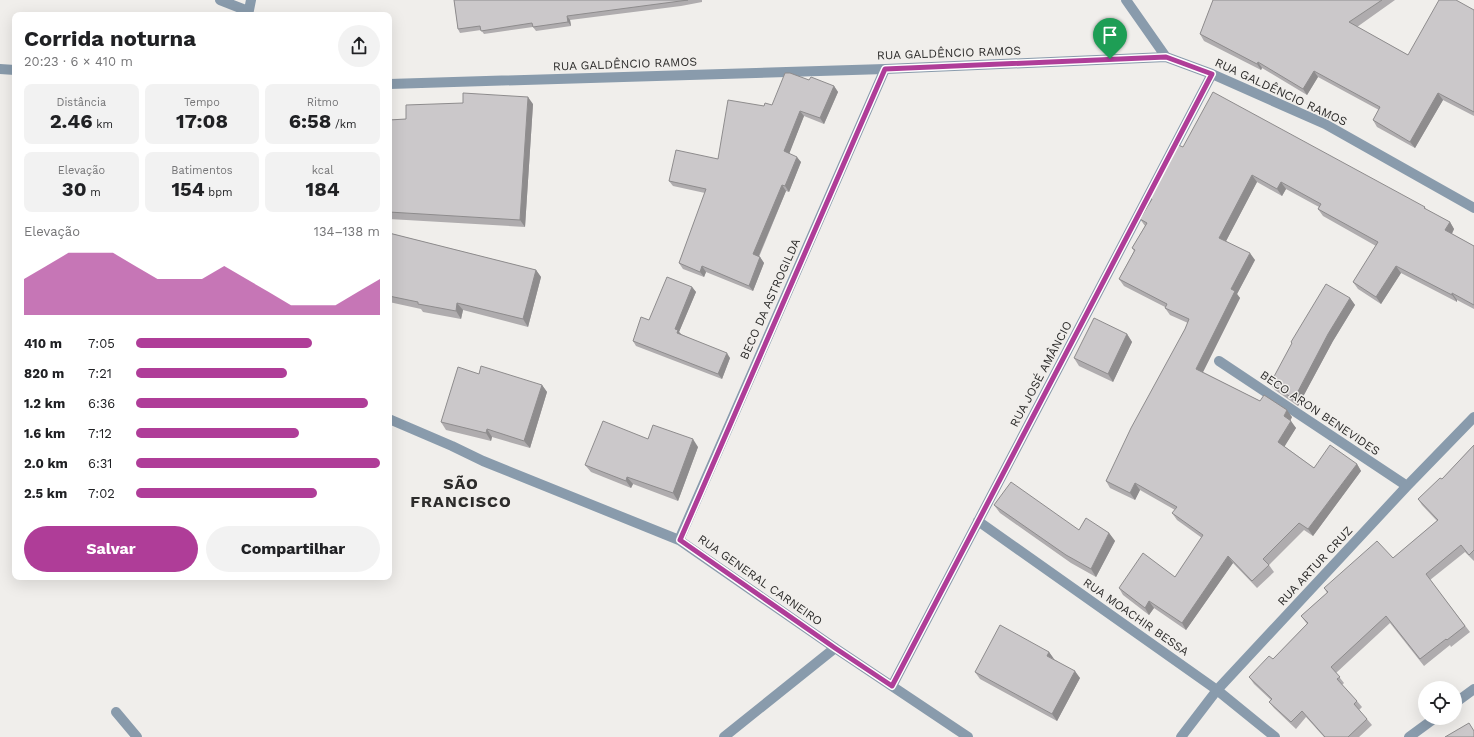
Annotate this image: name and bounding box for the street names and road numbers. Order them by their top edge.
street label: RUA GALDÊNCIO RAMOS [877,43,1021,63]
street label: RUA GALDÊNCIO RAMOS [553,54,697,74]
street label: RUA GALDÊNCIO RAMOS [1213,55,1349,129]
street label: BECO DA ASTROGILDA [737,236,803,362]
street label: RUA JOSÉ AMÂNCIO [1007,319,1075,429]
street label: BECO ARON BENEVIDES [1258,368,1382,458]
street label: RUA ARTUR CRUZ [1275,524,1355,608]
street label: RUA GENERAL CARNEIRO [695,532,825,628]
street label: RUA MOACHIR BESSA [1080,575,1192,659]

